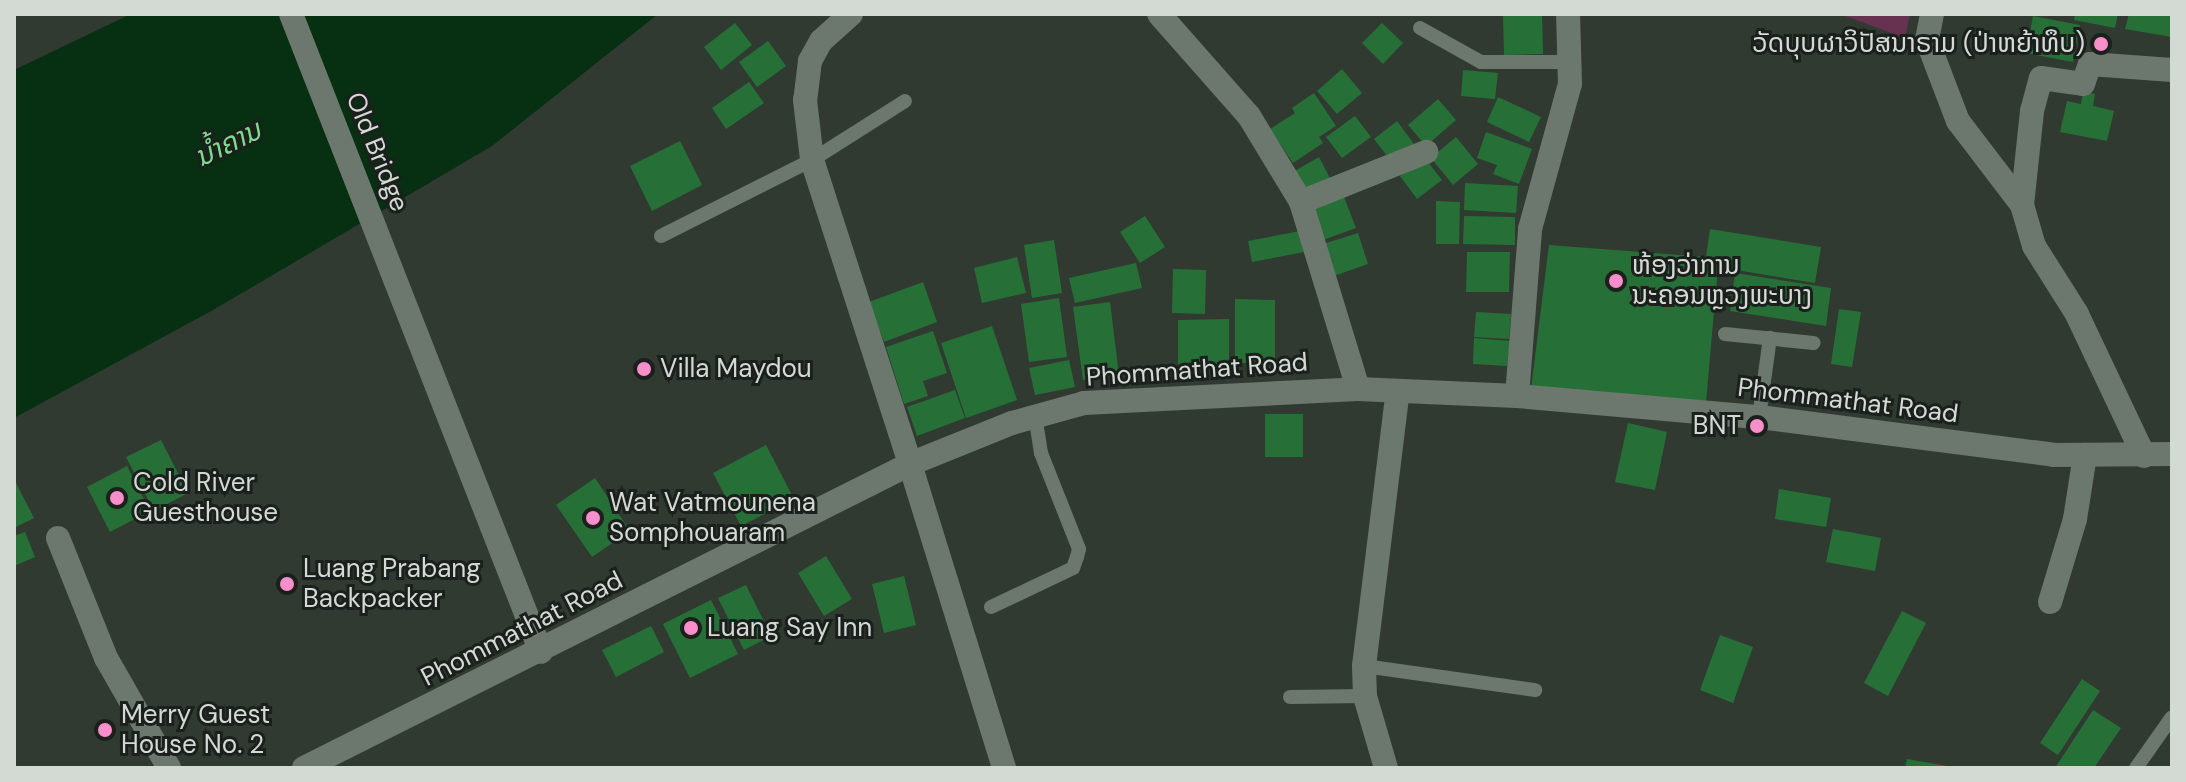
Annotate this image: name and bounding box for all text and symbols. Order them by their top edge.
place label: ວັດບຸບຜາວິປັສນາຣາມ (ປ່າຫຍ້າທຶບ) [1753,28,2085,60]
marker: ວັດບຸບຜາວິປັສນາຣາມ (ປ່າຫຍ້າທຶບ) [2092,35,2110,53]
street label: Old Bridge [339,88,415,216]
water label: ນ້ຳຄານ [189,114,267,174]
place label: ຫ້ອງວ່າການ ນະຄອນຫຼວງພະບາງ [1632,250,1812,312]
marker: ຫ້ອງວ່າການ ນະຄອນຫຼວງພະບາງ [1607,272,1625,290]
street label: Phommathat Road [1085,347,1309,393]
place label: Villa Maydou [660,353,812,385]
marker: Villa Maydou [635,360,653,378]
street label: Phommathat Road [1736,372,1960,430]
place label: BNT [1693,410,1741,442]
marker: BNT [1748,417,1766,435]
place label: Cold River Guesthouse [133,467,278,528]
place label: Wat Vatmounena Somphouaram [609,487,816,548]
marker: Cold River Guesthouse [108,489,126,507]
marker: Wat Vatmounena Somphouaram [584,509,602,527]
place label: Luang Prabang Backpacker [303,553,481,614]
street label: Phommathat Road [416,565,628,693]
marker: Luang Prabang Backpacker [278,575,296,593]
place label: Luang Say Inn [707,612,872,644]
marker: Luang Say Inn [682,619,700,637]
place label: Merry Guest House No. 2 [121,699,270,760]
marker: Merry Guest House No. 2 [96,721,114,739]

